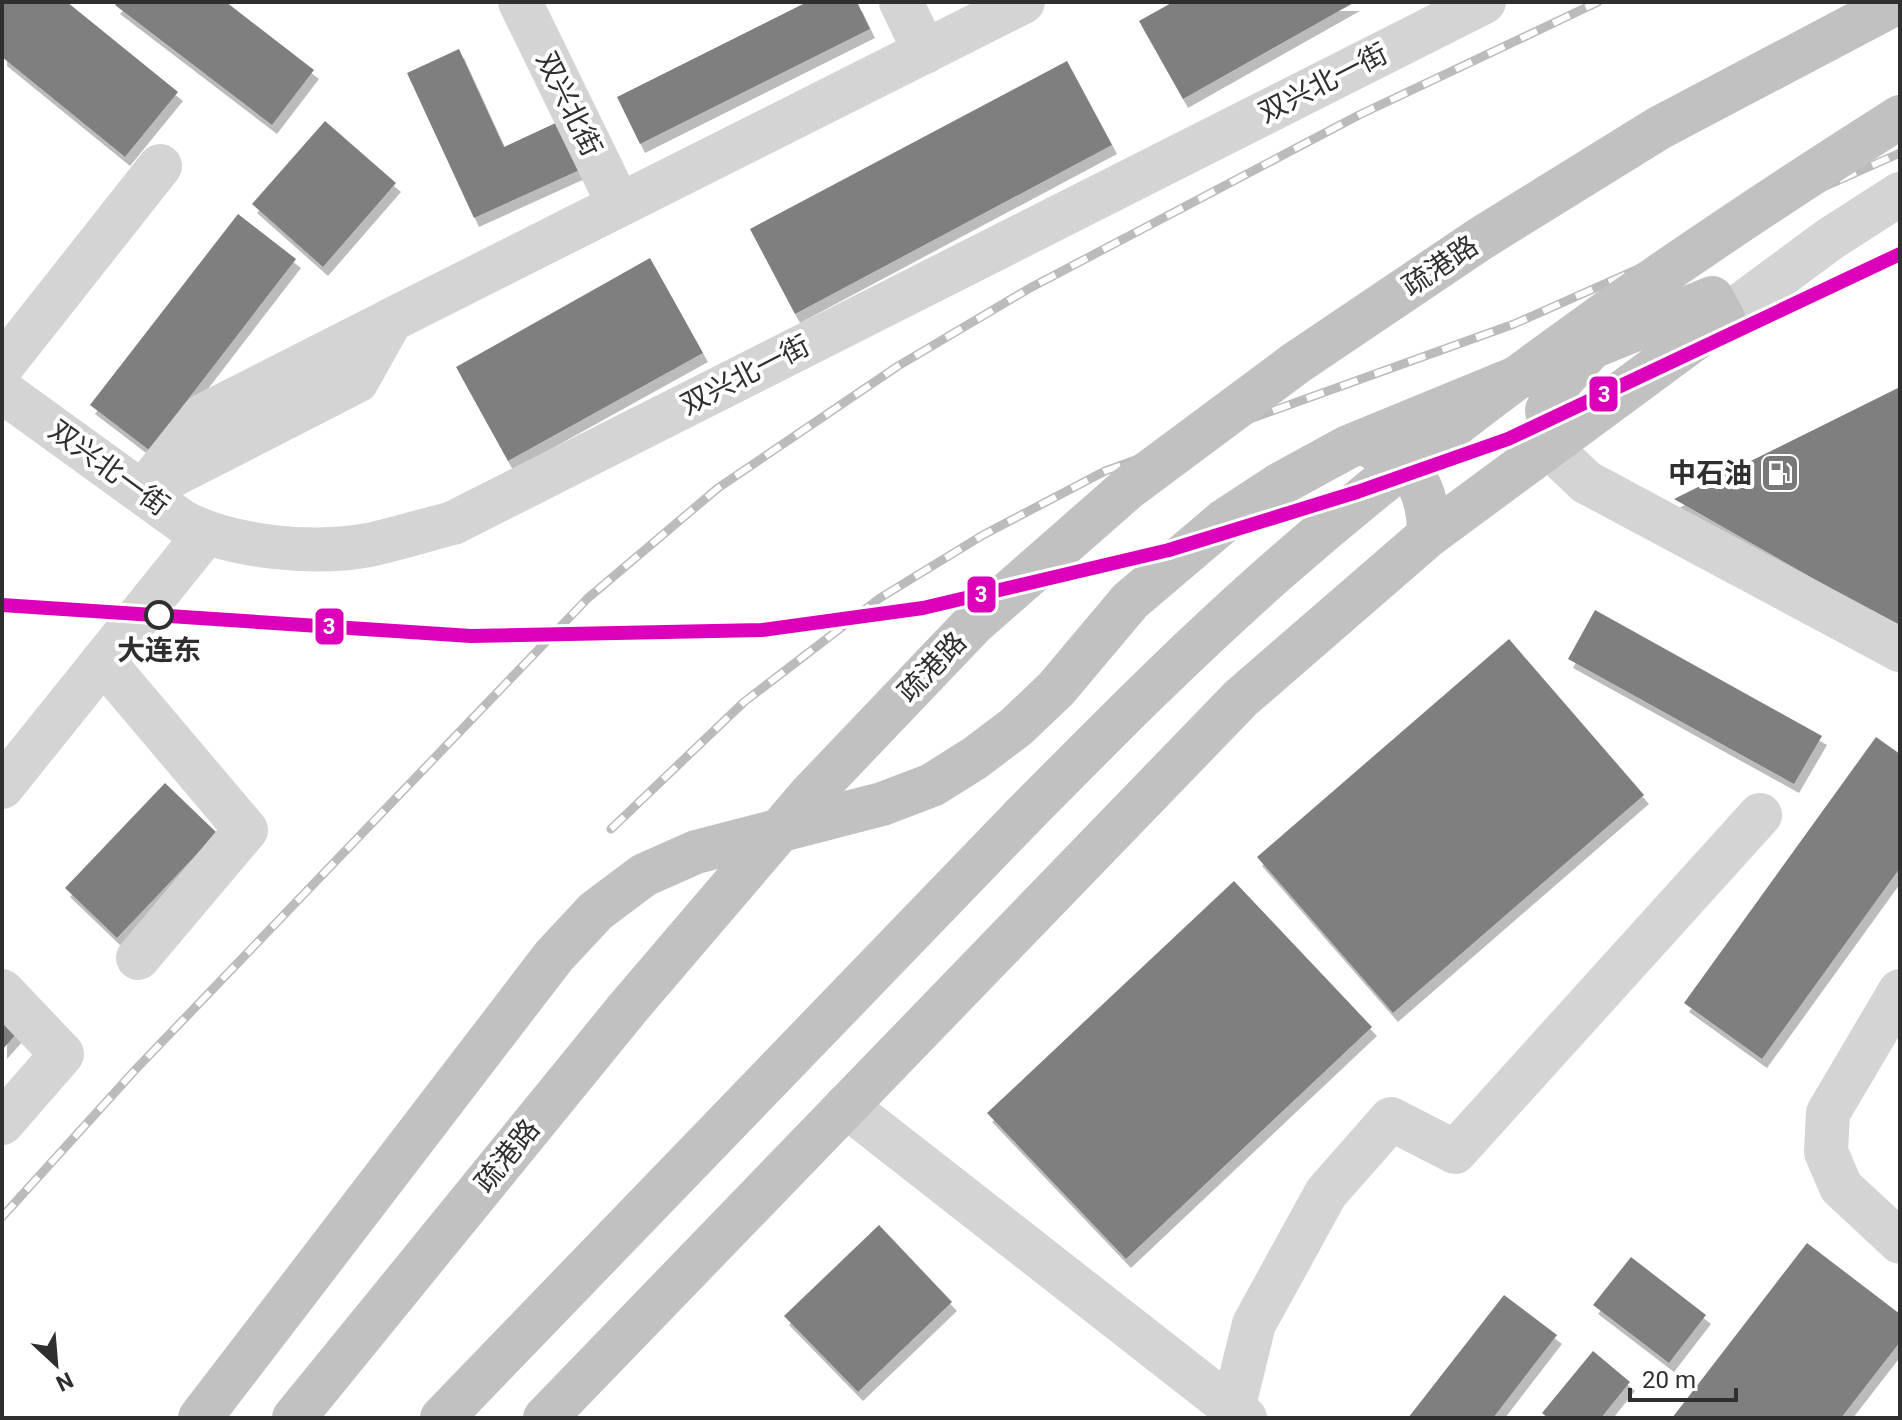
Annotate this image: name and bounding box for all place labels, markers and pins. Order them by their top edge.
fuel station icon: 中石油 [1759,452,1801,494]
place label: 中石油 [1668,457,1752,490]
marker: 大连东 [145,601,173,629]
place label: 大连东 [117,634,201,667]

